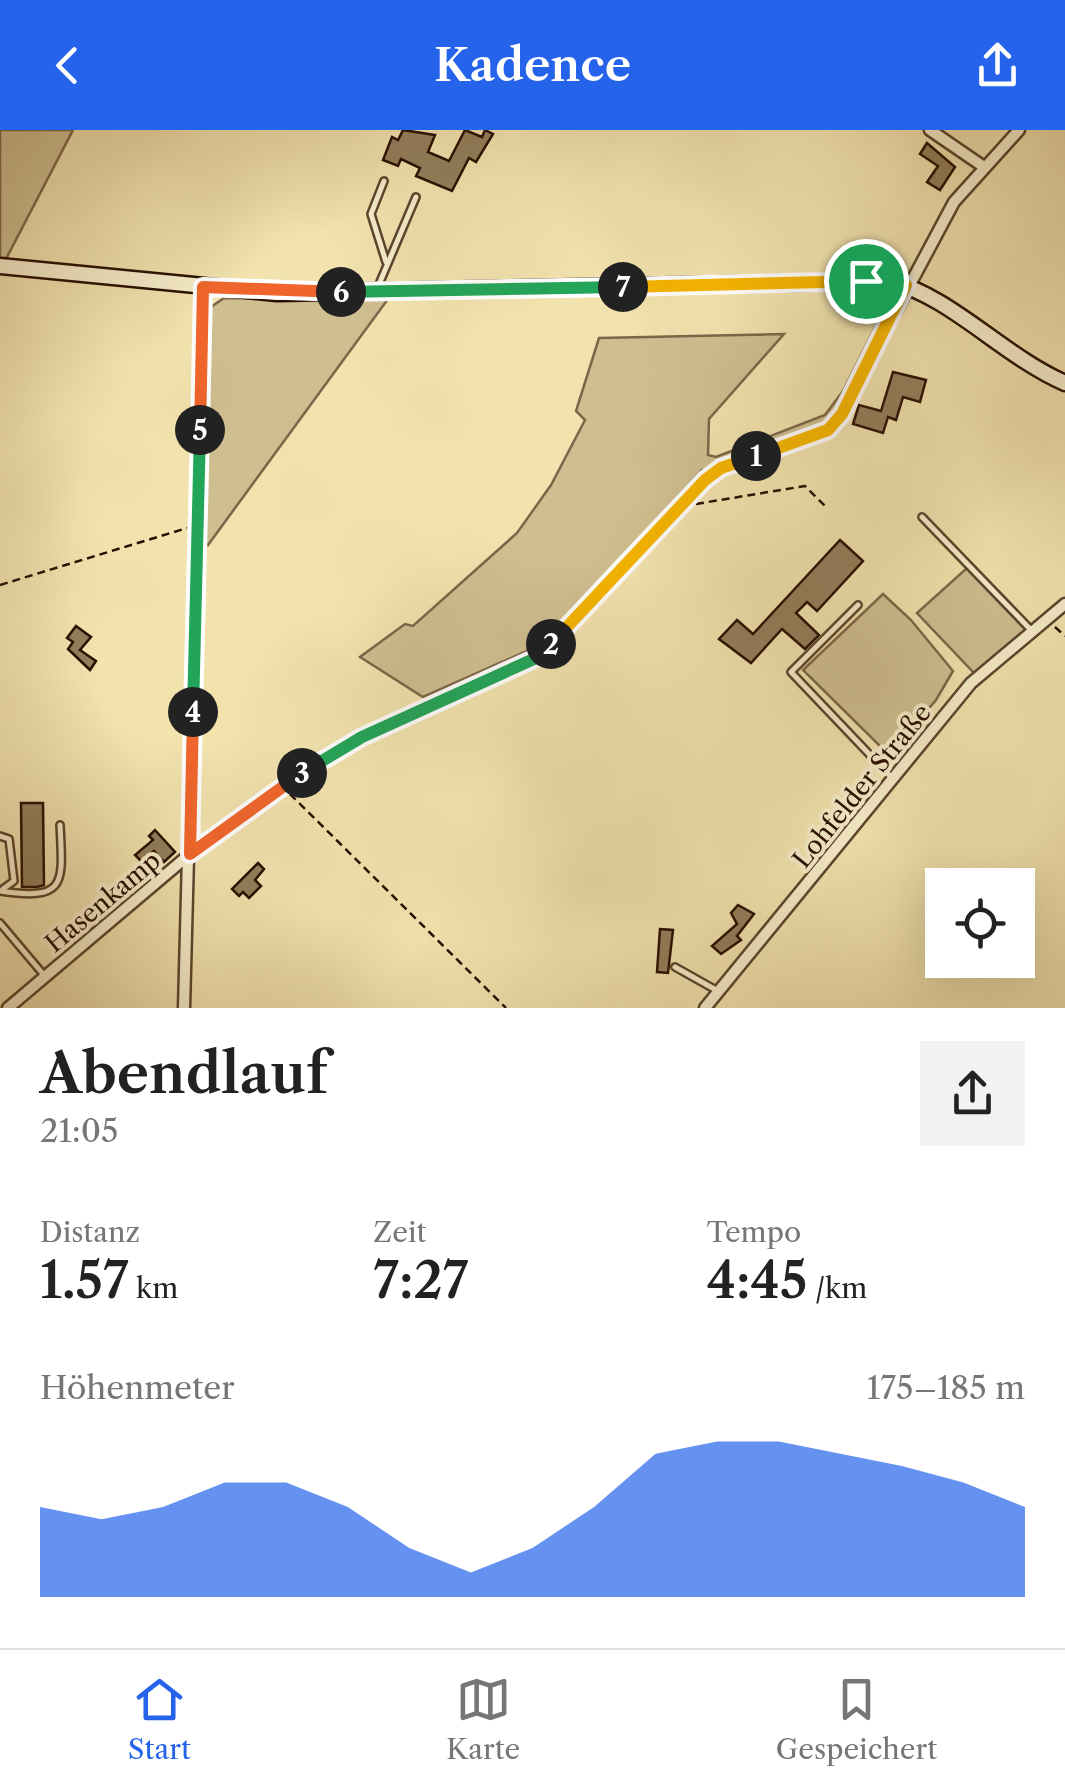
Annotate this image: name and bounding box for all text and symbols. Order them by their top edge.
text: Kadence [434,37,631,93]
icon: back [40,38,95,93]
icon: share [970,38,1025,93]
pin [824,239,909,324]
icon: arrive [839,254,894,309]
pin: 7 [598,262,648,312]
pin: 6 [316,267,366,317]
text: 7 [616,270,630,304]
text: 6 [333,275,349,309]
pin: 5 [175,405,225,455]
text: 5 [192,413,208,447]
pin: 1 [731,431,781,481]
text: 1 [750,439,762,473]
pin: 2 [526,619,576,669]
text: 2 [543,627,559,661]
pin: 4 [168,687,218,737]
text: 4 [185,695,201,729]
street label: Lohfelder Straße [786,698,938,874]
pin: 3 [277,748,327,798]
text: 3 [294,756,310,790]
street label: Hasenkamp [39,845,167,959]
map controls [925,868,1035,978]
button: locate [925,868,1035,978]
text: Abendlauf [40,1040,328,1107]
button: share [920,1041,1025,1146]
text: 21:05 [40,1111,119,1150]
text: Distanz [40,1215,140,1249]
text: Zeit [373,1215,426,1249]
text: Tempo [707,1215,801,1249]
text: 1.57 [40,1249,129,1311]
text: 7:27 [373,1249,468,1311]
text: 4:45 [707,1249,807,1311]
text: km [129,1271,178,1305]
text: /km [807,1271,867,1305]
text: Höhenmeter [40,1368,235,1407]
text: 175–185 m [867,1368,1025,1407]
tab: Start [128,1672,191,1766]
tab: Karte [446,1672,520,1766]
tab: Gespeichert [776,1672,937,1766]

